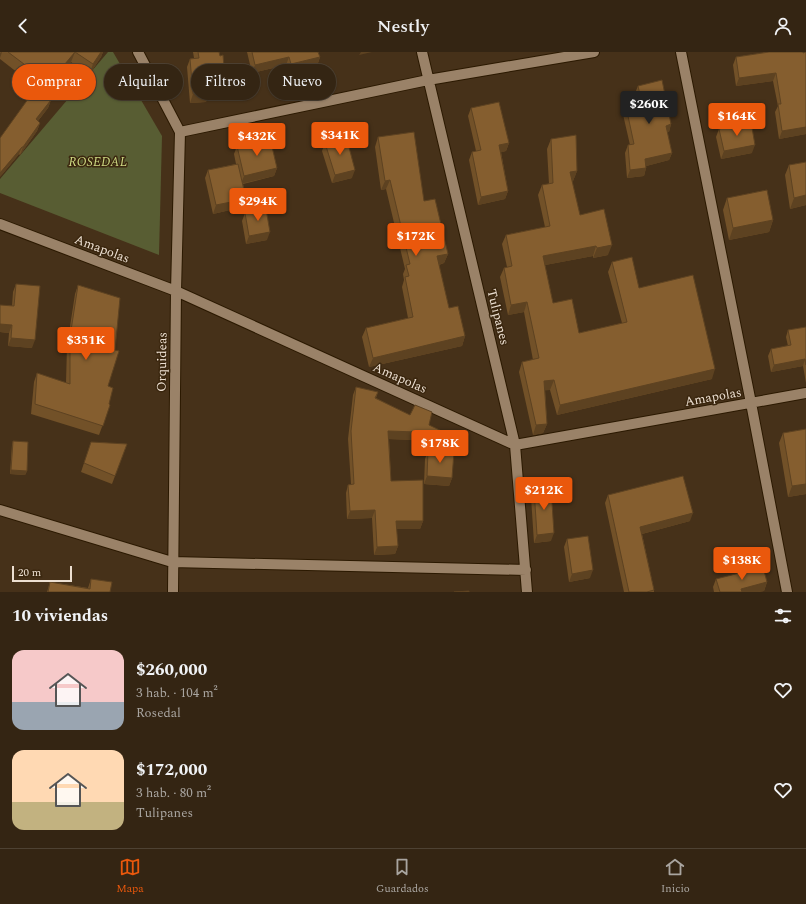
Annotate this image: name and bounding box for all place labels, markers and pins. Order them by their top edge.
pin: $260K [621,91,677,125]
pin: $164K [709,103,765,137]
pin: $341K [312,122,368,156]
pin: $432K [229,123,285,157]
pin: $294K [230,188,286,222]
pin: $172K [388,223,444,257]
pin: $351K [58,327,114,361]
pin: $178K [412,430,468,464]
pin: $212K [516,477,572,511]
pin: $138K [714,547,770,581]

